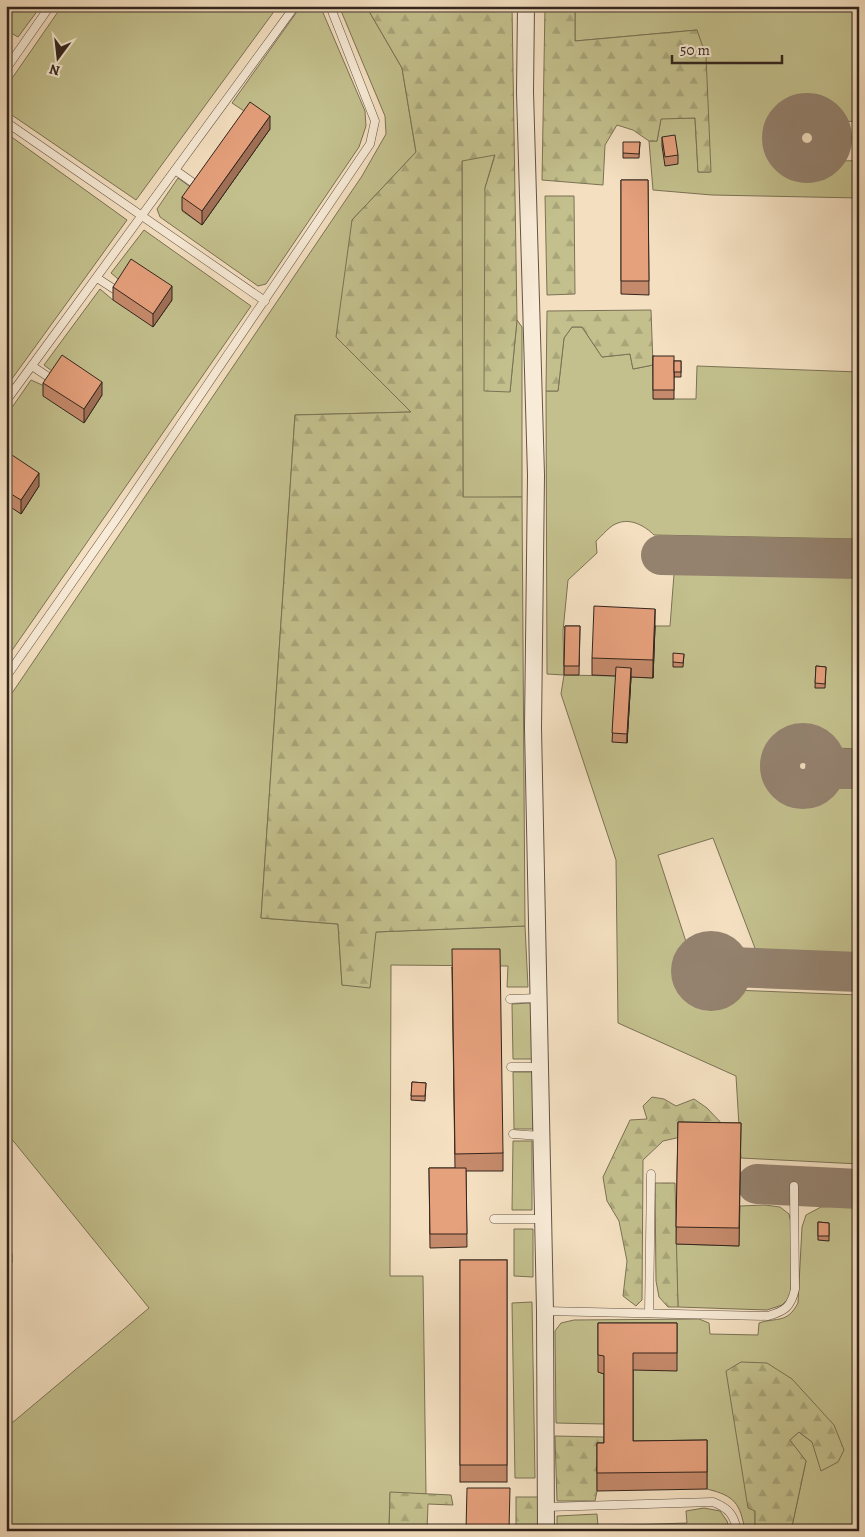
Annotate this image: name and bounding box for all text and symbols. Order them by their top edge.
north arrow [32,32,82,82]
scale bar [672,32,782,64]
text: 50 m [680,40,710,60]
text: N [47,60,62,81]

